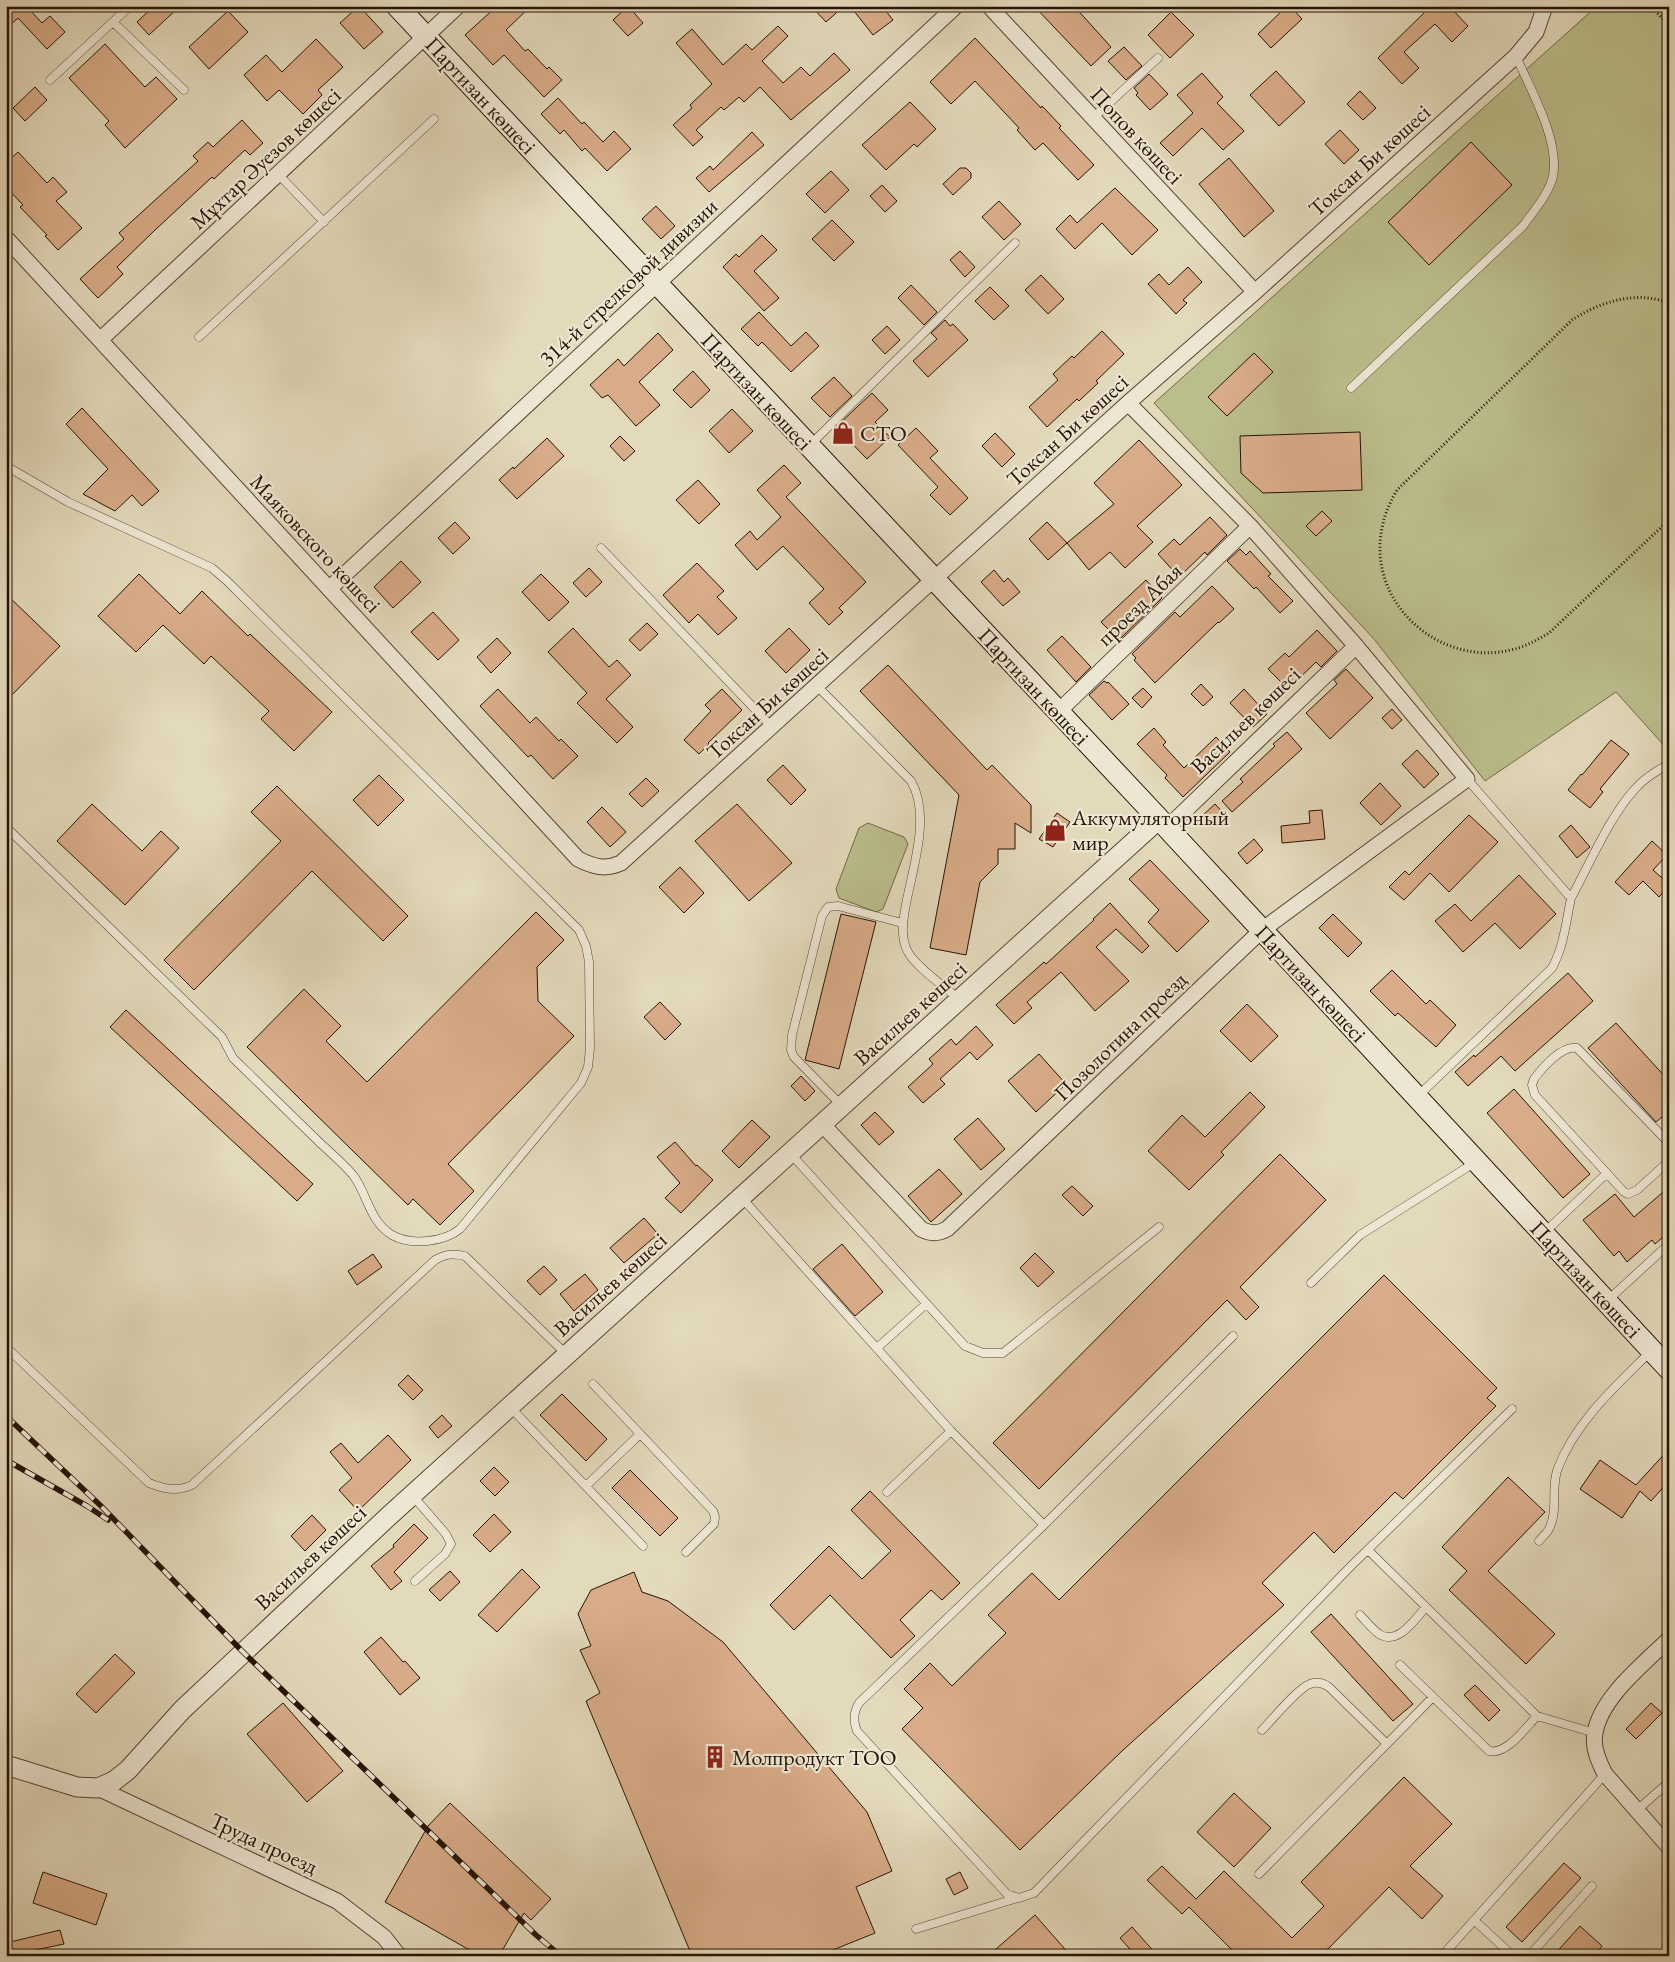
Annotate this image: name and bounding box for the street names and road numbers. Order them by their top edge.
street label: Партизан көшесі [419,30,543,160]
street label: Попов көшесі [1084,80,1189,190]
street label: Мұхтар Әуезов көшесі [184,81,347,236]
street label: Токсан Би көшесі [1302,98,1436,223]
street label: 314-й стрелковой дивизии [533,192,724,373]
street label: Партизан көшесі [695,326,819,456]
street label: Токсан Би көшесі [1000,368,1134,493]
street label: Маяковского көшесі [244,468,388,619]
street label: проезд Абая [1091,556,1188,652]
street label: Партизан көшесі [972,621,1096,751]
street label: Токсан Би көшесі [700,641,834,766]
street label: Васильев көшесі [1184,660,1307,780]
street label: Партизан көшесі [1249,918,1373,1048]
street label: Васильев көшесі [848,955,973,1072]
street label: Позолотина проезд [1048,965,1193,1107]
street label: Партизан көшесі [1524,1214,1648,1344]
street label: Васильев көшесі [548,1226,673,1343]
street label: Васильев көшесі [248,1498,372,1617]
street label: Труда проезд [205,1806,322,1881]

